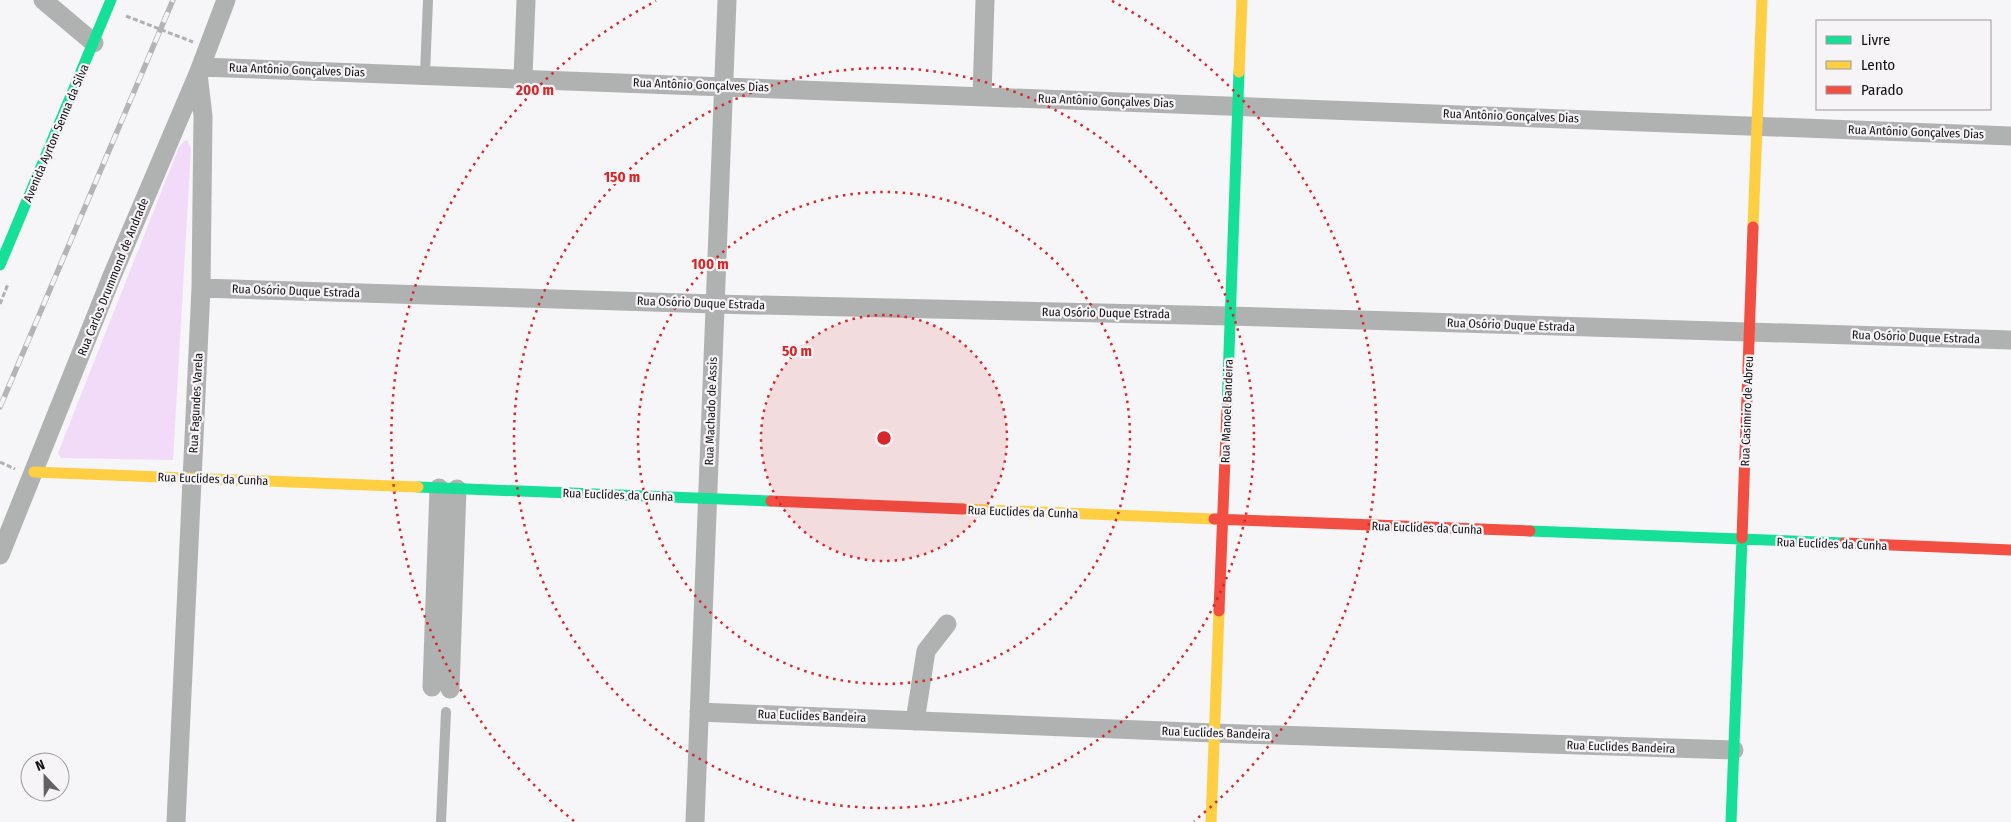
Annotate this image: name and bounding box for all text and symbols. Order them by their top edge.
legend [1816,20,1991,110]
text: Livre [1861,31,1890,49]
text: Lento [1861,56,1895,74]
street label: Rua Antônio Gonçalves Dias [229,61,365,79]
street label: Avenida Ayrton Senna da Silva [21,62,91,204]
street label: Rua Antônio Gonçalves Dias [633,76,769,94]
text: 200 m [515,81,554,99]
text: Parado [1861,81,1904,99]
street label: Rua Antônio Gonçalves Dias [1038,92,1174,110]
street label: Rua Antônio Gonçalves Dias [1443,107,1579,125]
street label: Rua Antônio Gonçalves Dias [1848,123,1984,141]
text: 150 m [604,168,640,186]
street label: Rua Carlos Drummond de Andrade [75,196,151,358]
text: 100 m [691,255,729,273]
street label: Rua Osório Duque Estrada [232,282,360,300]
street label: Rua Osório Duque Estrada [637,294,765,312]
street label: Rua Osório Duque Estrada [1042,305,1170,321]
street label: Rua Osório Duque Estrada [1447,316,1575,334]
street label: Rua Osório Duque Estrada [1852,328,1980,346]
text: 50 m [782,342,812,360]
street label: Rua Fagundes Varela [186,352,206,454]
street label: Rua Casimiro de Abreu [1738,355,1756,467]
street label: Rua Machado de Assis [702,356,720,466]
street label: Rua Manoel Bandeira [1218,359,1236,463]
centre of rings [875,429,893,447]
street label: Rua Euclides da Cunha [157,470,269,488]
street label: Rua Euclides da Cunha [562,486,674,504]
street label: Rua Euclides da Cunha [967,503,1079,521]
street label: Rua Euclides da Cunha [1371,519,1483,537]
street label: Rua Euclides da Cunha [1776,535,1888,553]
street label: Rua Euclides Bandeira [757,707,867,725]
street label: Rua Euclides Bandeira [1161,724,1271,742]
street label: Rua Euclides Bandeira [1566,738,1676,756]
north arrow [20,752,70,802]
text: N [33,756,47,775]

